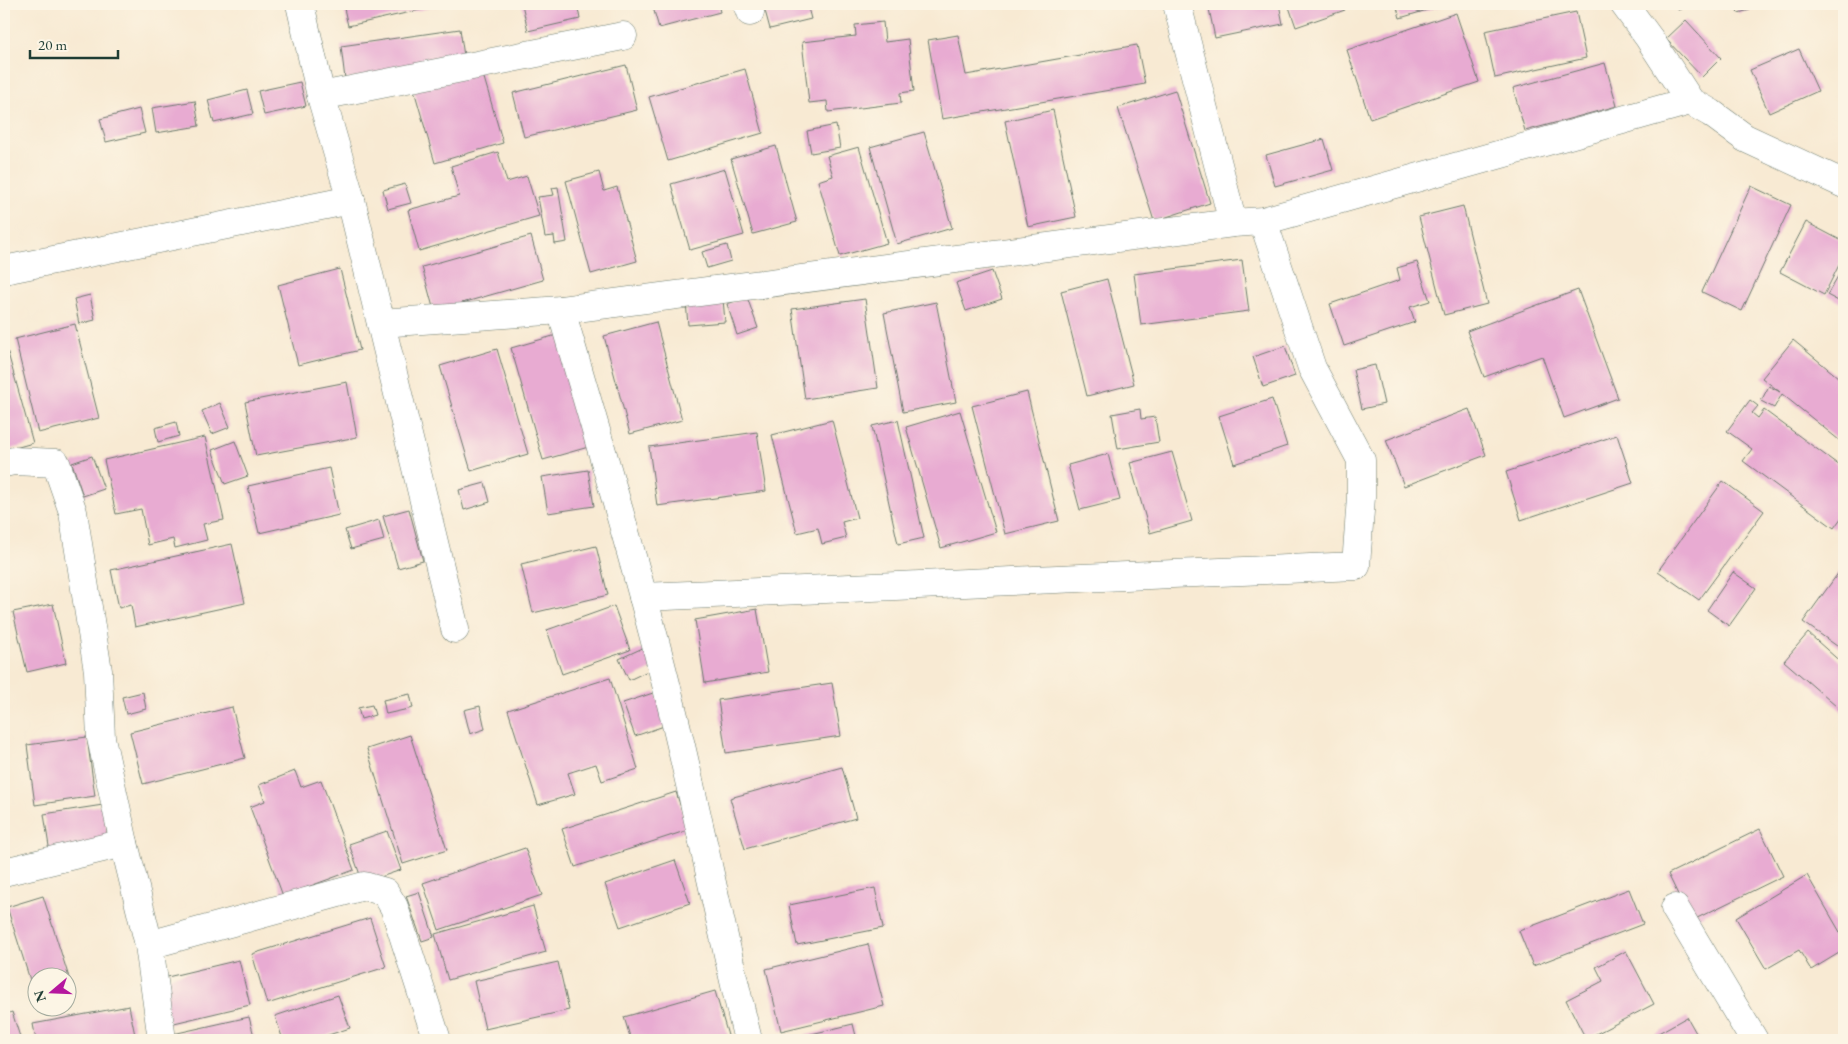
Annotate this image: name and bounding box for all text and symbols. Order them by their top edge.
scale bar [30,28,118,60]
text: 20 m [38,35,67,54]
north arrow [28,966,78,1016]
text: N [29,987,50,1005]

